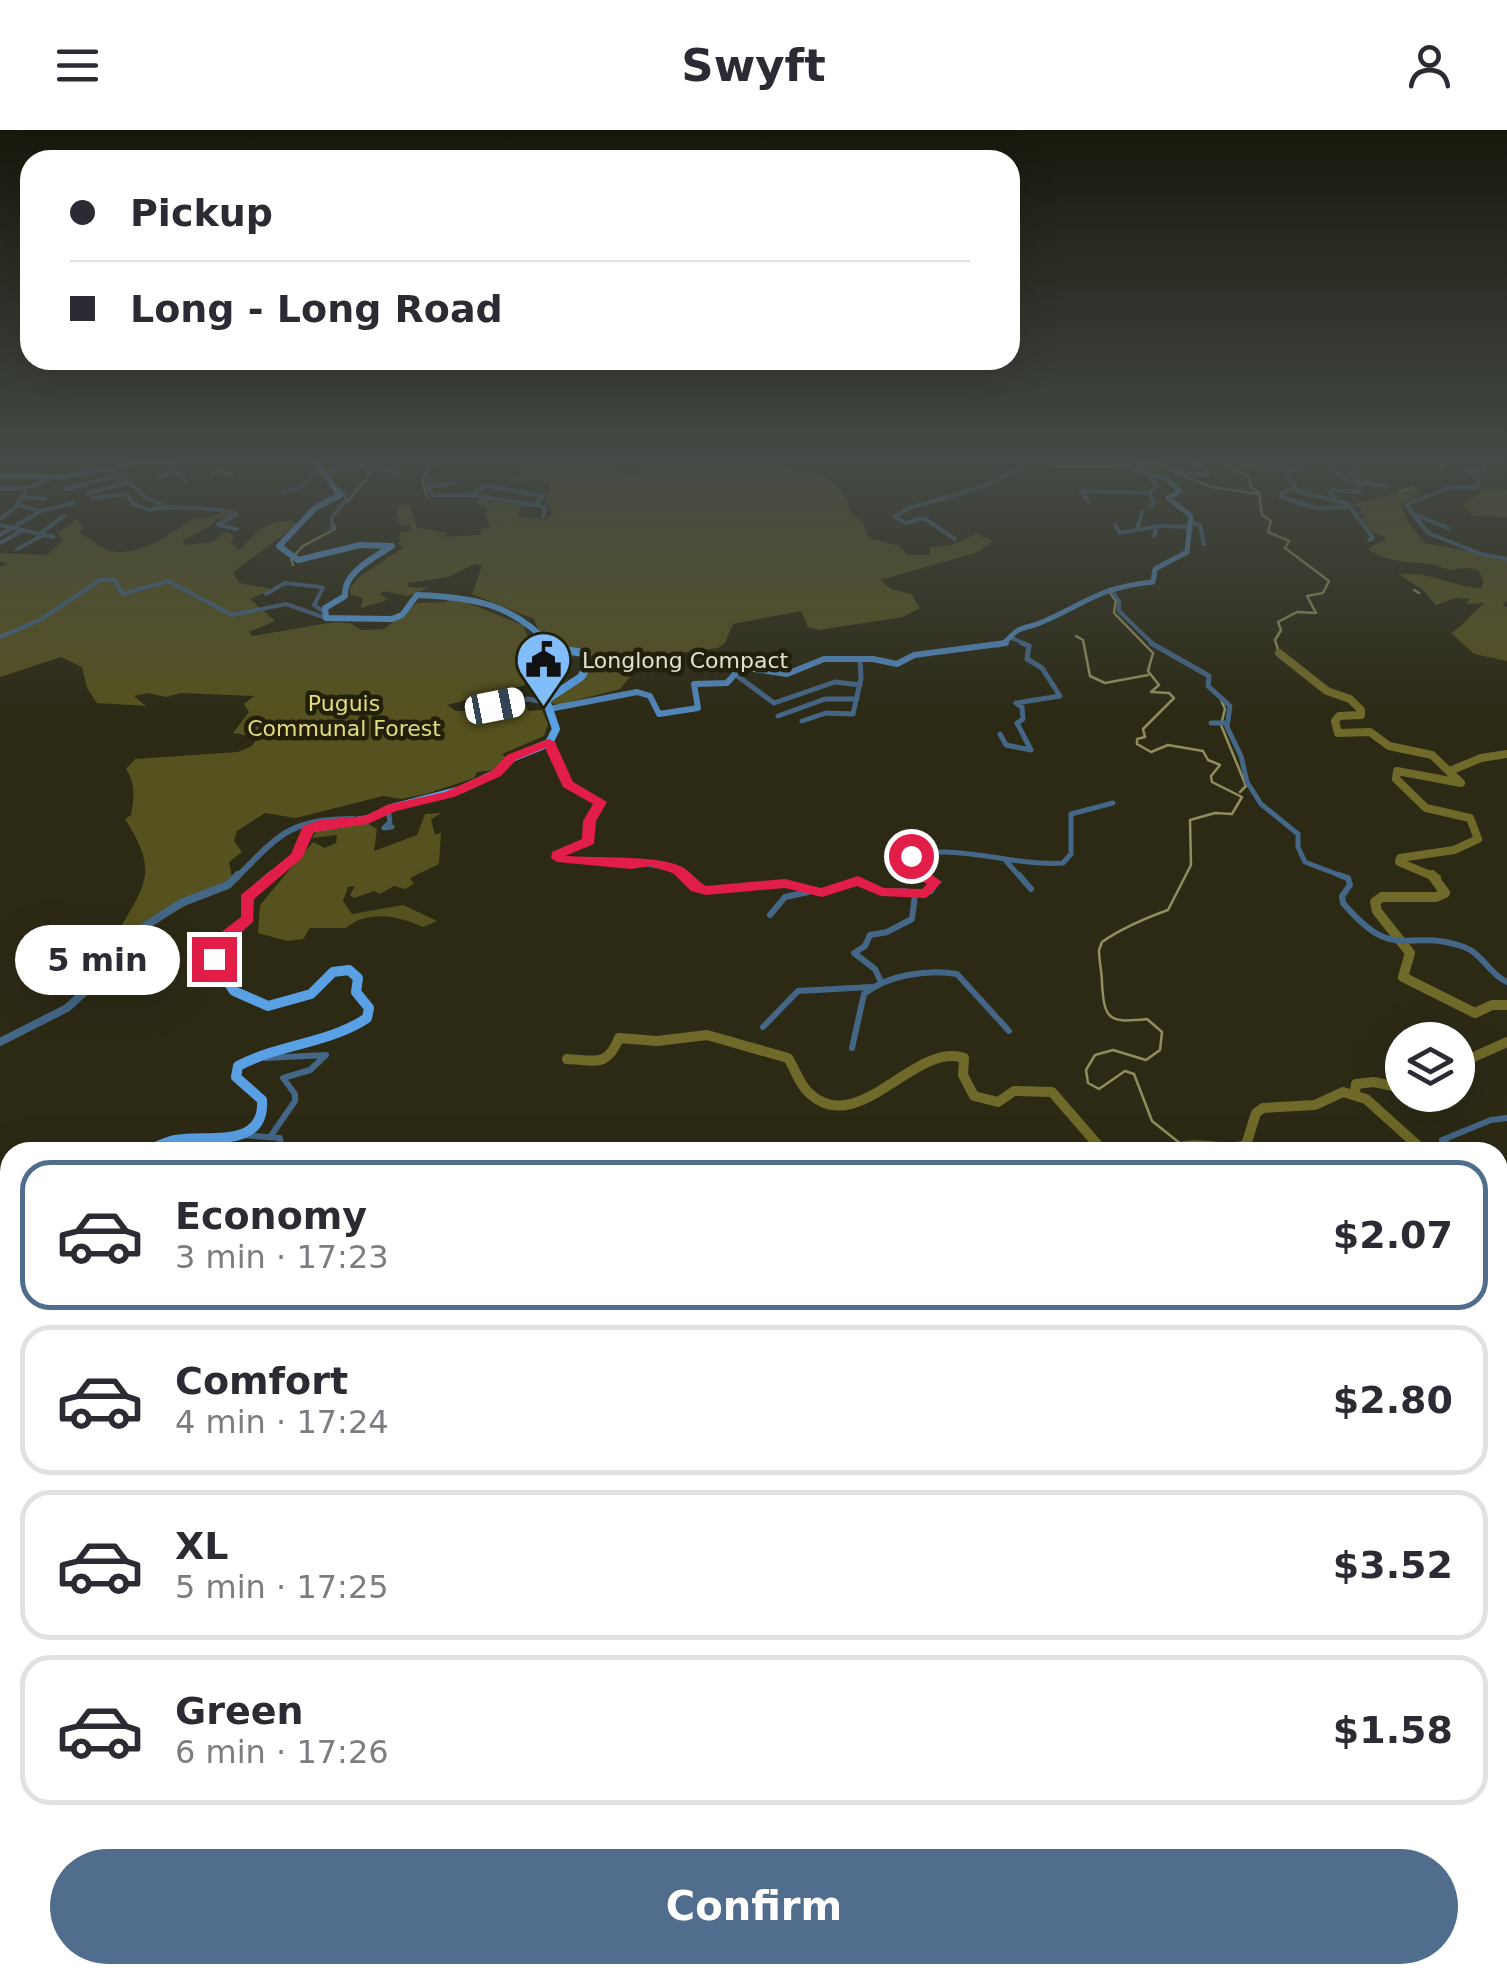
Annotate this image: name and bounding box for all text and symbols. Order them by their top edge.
icon: menu [50,38,105,93]
icon: person [1402,38,1457,93]
text: Swyft [681,39,826,92]
text: Pickup [130,191,273,235]
text: Long - Long Road [130,287,503,331]
public building icon: Longlong Compact [513,630,573,709]
place label: Longlong Compact [582,648,789,673]
car [463,686,527,726]
park label: Puguis Communal Forest [247,691,441,741]
route start [889,834,934,879]
callout: 5 min [14,924,179,994]
route end [192,937,237,982]
text: 5 min [47,941,148,979]
map controls [1385,1022,1475,1112]
button: layers [1385,1022,1475,1112]
icon: car [55,1190,145,1280]
text: Economy [175,1194,367,1238]
text: $2.07 [1333,1213,1453,1257]
text: 3 min · 17:23 [175,1238,389,1276]
icon: car [55,1355,145,1445]
text: Comfort [175,1359,348,1403]
text: $2.80 [1333,1378,1453,1422]
text: 4 min · 17:24 [175,1403,389,1441]
icon: car [55,1520,145,1610]
text: XL [175,1524,229,1568]
text: $3.52 [1333,1543,1453,1587]
text: 5 min · 17:25 [175,1568,389,1606]
icon: car [55,1685,145,1775]
text: Green [175,1689,304,1733]
text: $1.58 [1333,1708,1453,1752]
text: 6 min · 17:26 [175,1733,389,1771]
button: Confirm [50,1849,1458,1964]

